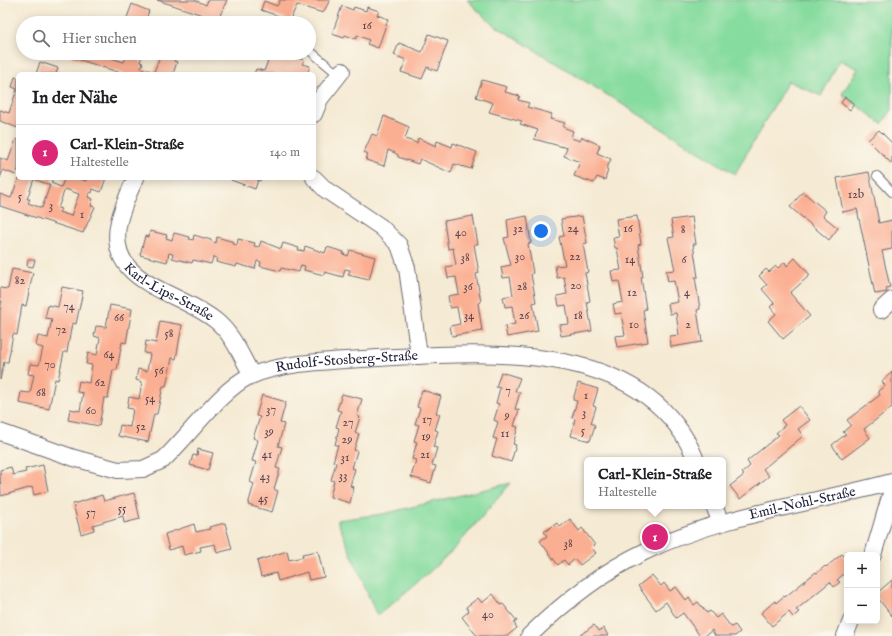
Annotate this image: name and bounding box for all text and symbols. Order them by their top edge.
search box [16,16,316,60]
house number: 16 [362,18,373,33]
icon: search [30,27,52,49]
text: Hier suchen [62,29,137,48]
text: In der Nähe [32,88,117,109]
text: Carl-Klein-Straße [70,135,184,154]
text: 1 [43,144,47,161]
text: 140 m [270,144,300,161]
text: Haltestelle [70,154,129,171]
house number: 12b [848,187,864,202]
house number: 5 [18,189,23,204]
house number: 3 [49,198,53,213]
house number: 1 [80,207,84,222]
house number: 32 [513,221,523,236]
your location [531,221,551,241]
house number: 24 [567,221,579,236]
house number: 16 [623,221,634,236]
house number: 8 [681,222,686,237]
house number: 40 [455,225,467,240]
house number: 30 [515,249,525,264]
house number: 22 [569,249,581,264]
house number: 38 [460,250,470,265]
house number: 14 [625,252,635,267]
house number: 6 [681,252,687,267]
street label: Karl-Lips-Straße [120,259,218,326]
house number: 82 [15,273,26,288]
house number: 20 [570,278,582,293]
house number: 36 [463,279,474,294]
house number: 28 [517,279,527,294]
house number: 12 [627,285,637,300]
house number: 4 [684,285,690,300]
house number: 74 [63,299,75,314]
house number: 34 [464,308,474,323]
house number: 26 [519,308,530,323]
house number: 18 [573,308,583,323]
house number: 66 [114,310,125,325]
house number: 10 [629,317,639,332]
house number: 2 [685,317,691,332]
house number: 72 [55,322,67,337]
house number: 58 [164,326,174,341]
house number: 64 [104,347,115,362]
street label: Rudolf-Stosberg-Straße [274,347,419,377]
house number: 70 [44,357,56,372]
house number: 56 [154,363,165,378]
house number: 62 [95,375,106,390]
house number: 7 [505,383,511,398]
house number: 68 [36,385,46,400]
house number: 1 [584,388,588,403]
house number: 54 [145,391,155,406]
house number: 37 [266,402,276,417]
house number: 60 [86,403,97,418]
house number: 3 [582,405,586,420]
house number: 9 [503,408,510,423]
house number: 17 [422,412,432,427]
house number: 27 [342,415,354,430]
house number: 52 [136,419,146,434]
house number: 5 [581,423,586,438]
house number: 39 [264,424,274,439]
house number: 11 [501,426,509,441]
house number: 19 [421,429,431,444]
house number: 29 [342,432,352,447]
house number: 41 [262,447,272,462]
house number: 21 [420,447,430,462]
house number: 31 [341,450,349,465]
popup [584,457,726,509]
text: Carl-Klein-Straße [598,465,712,484]
house number: 33 [339,468,347,483]
house number: 43 [260,469,270,484]
street label: Emil-Nohl-Straße [747,482,858,524]
text: Haltestelle [598,484,657,501]
house number: 45 [258,491,269,506]
house number: 55 [118,501,127,516]
house number: 57 [86,505,96,520]
pin: 1 [642,522,668,552]
house number: 38 [563,536,573,551]
map controls [844,552,880,624]
button: + [844,552,880,588]
button: − [844,588,880,624]
house number: 40 [482,607,494,622]

